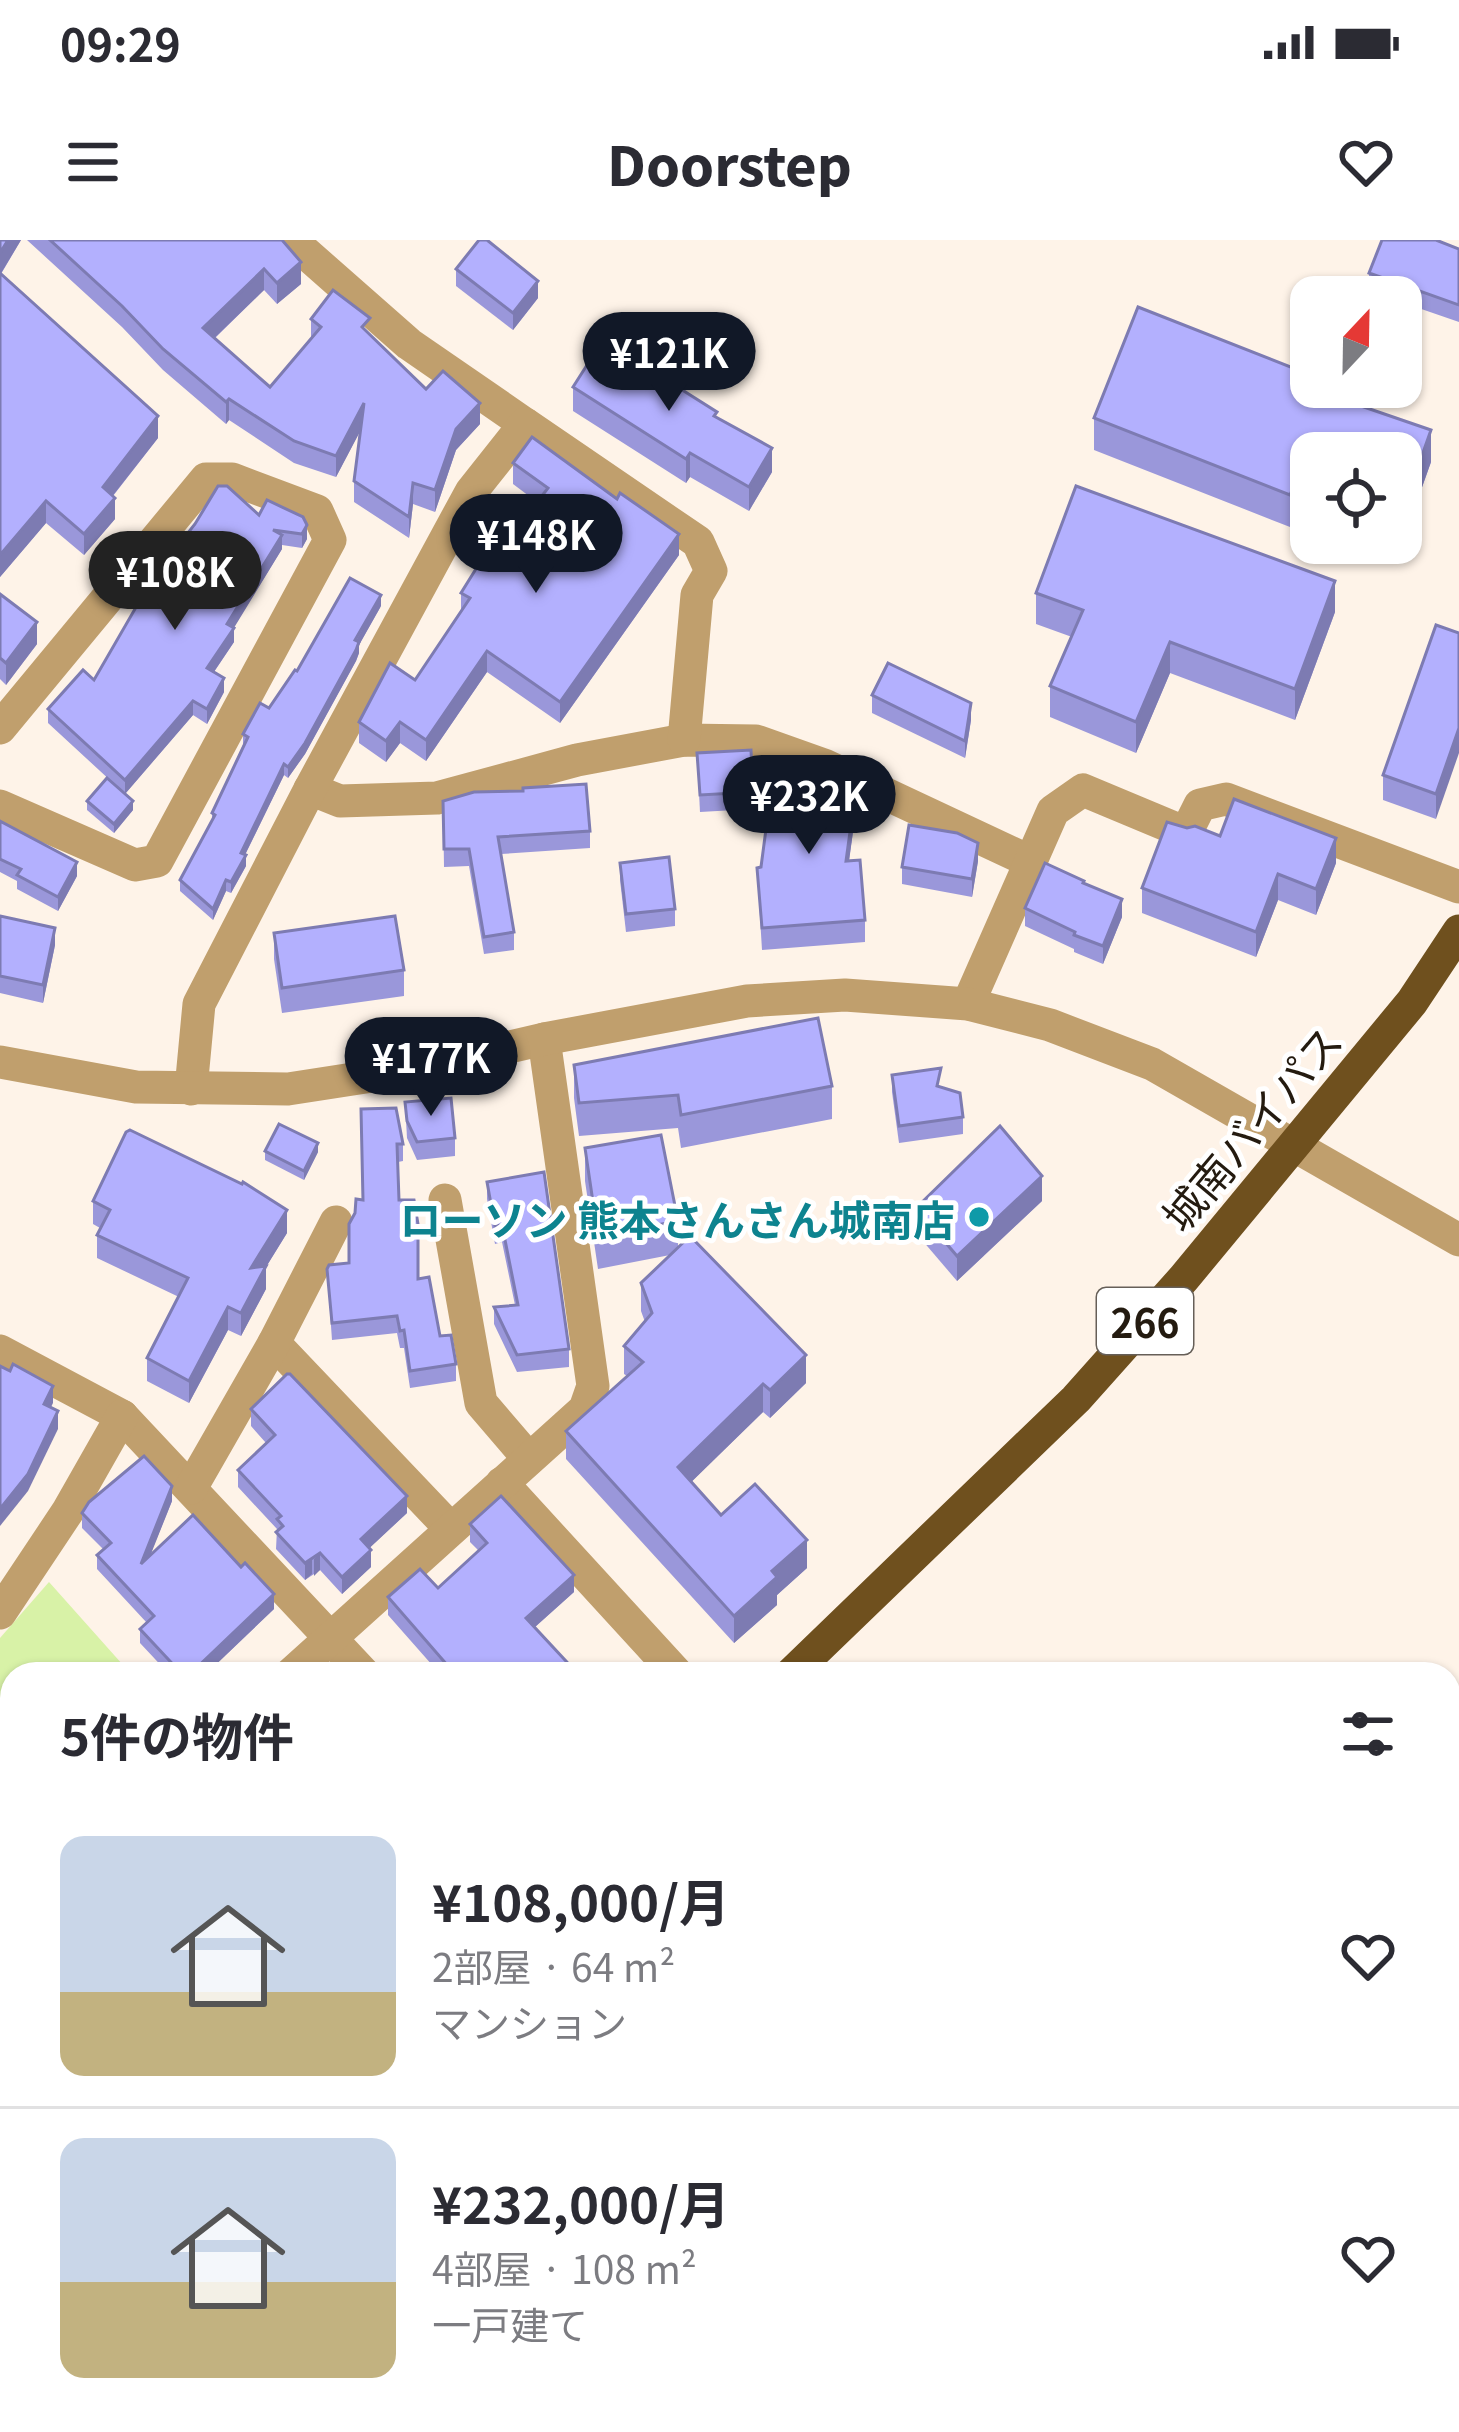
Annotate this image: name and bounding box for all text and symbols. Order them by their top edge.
text: 09:29 [60,10,181,75]
text: Doorstep [607,123,852,202]
icon: menu [60,129,126,195]
icon: heart [1333,129,1399,195]
north arrow [1290,276,1422,408]
map controls [1290,276,1422,564]
pin: ¥121K [585,312,753,414]
text: ¥121K [610,323,728,379]
button: locate [1290,432,1422,564]
pin: ¥148K [452,494,620,596]
text: ¥148K [477,505,595,561]
pin: ¥108K [91,531,259,633]
text: ¥108K [116,542,234,598]
pin: ¥232K [725,755,893,857]
text: ¥232K [750,766,868,822]
street label: 城南バイパス [1146,1011,1354,1243]
pin: ¥177K [347,1017,515,1119]
text: ¥177K [372,1028,490,1084]
place label: ローソン 熊本さんさん城南店 [399,1187,955,1248]
marker: ローソン 熊本さんさん城南店 [966,1204,992,1230]
road number: 266 [1097,1288,1193,1354]
text: 5件の物件 [60,1697,294,1771]
icon: filters [1335,1701,1401,1767]
text: ¥108,000/月 [432,1863,730,1937]
icon: home [156,1884,300,2028]
icon: heart [1335,1923,1401,1989]
text: 2部屋 · 64 m² [432,1937,675,1993]
text: マンション [432,1993,627,2049]
text: ¥232,000/月 [432,2165,730,2239]
icon: home [156,2186,300,2330]
icon: heart [1335,2225,1401,2291]
text: 4部屋 · 108 m² [432,2239,697,2295]
text: 一戸建て [432,2295,588,2351]

